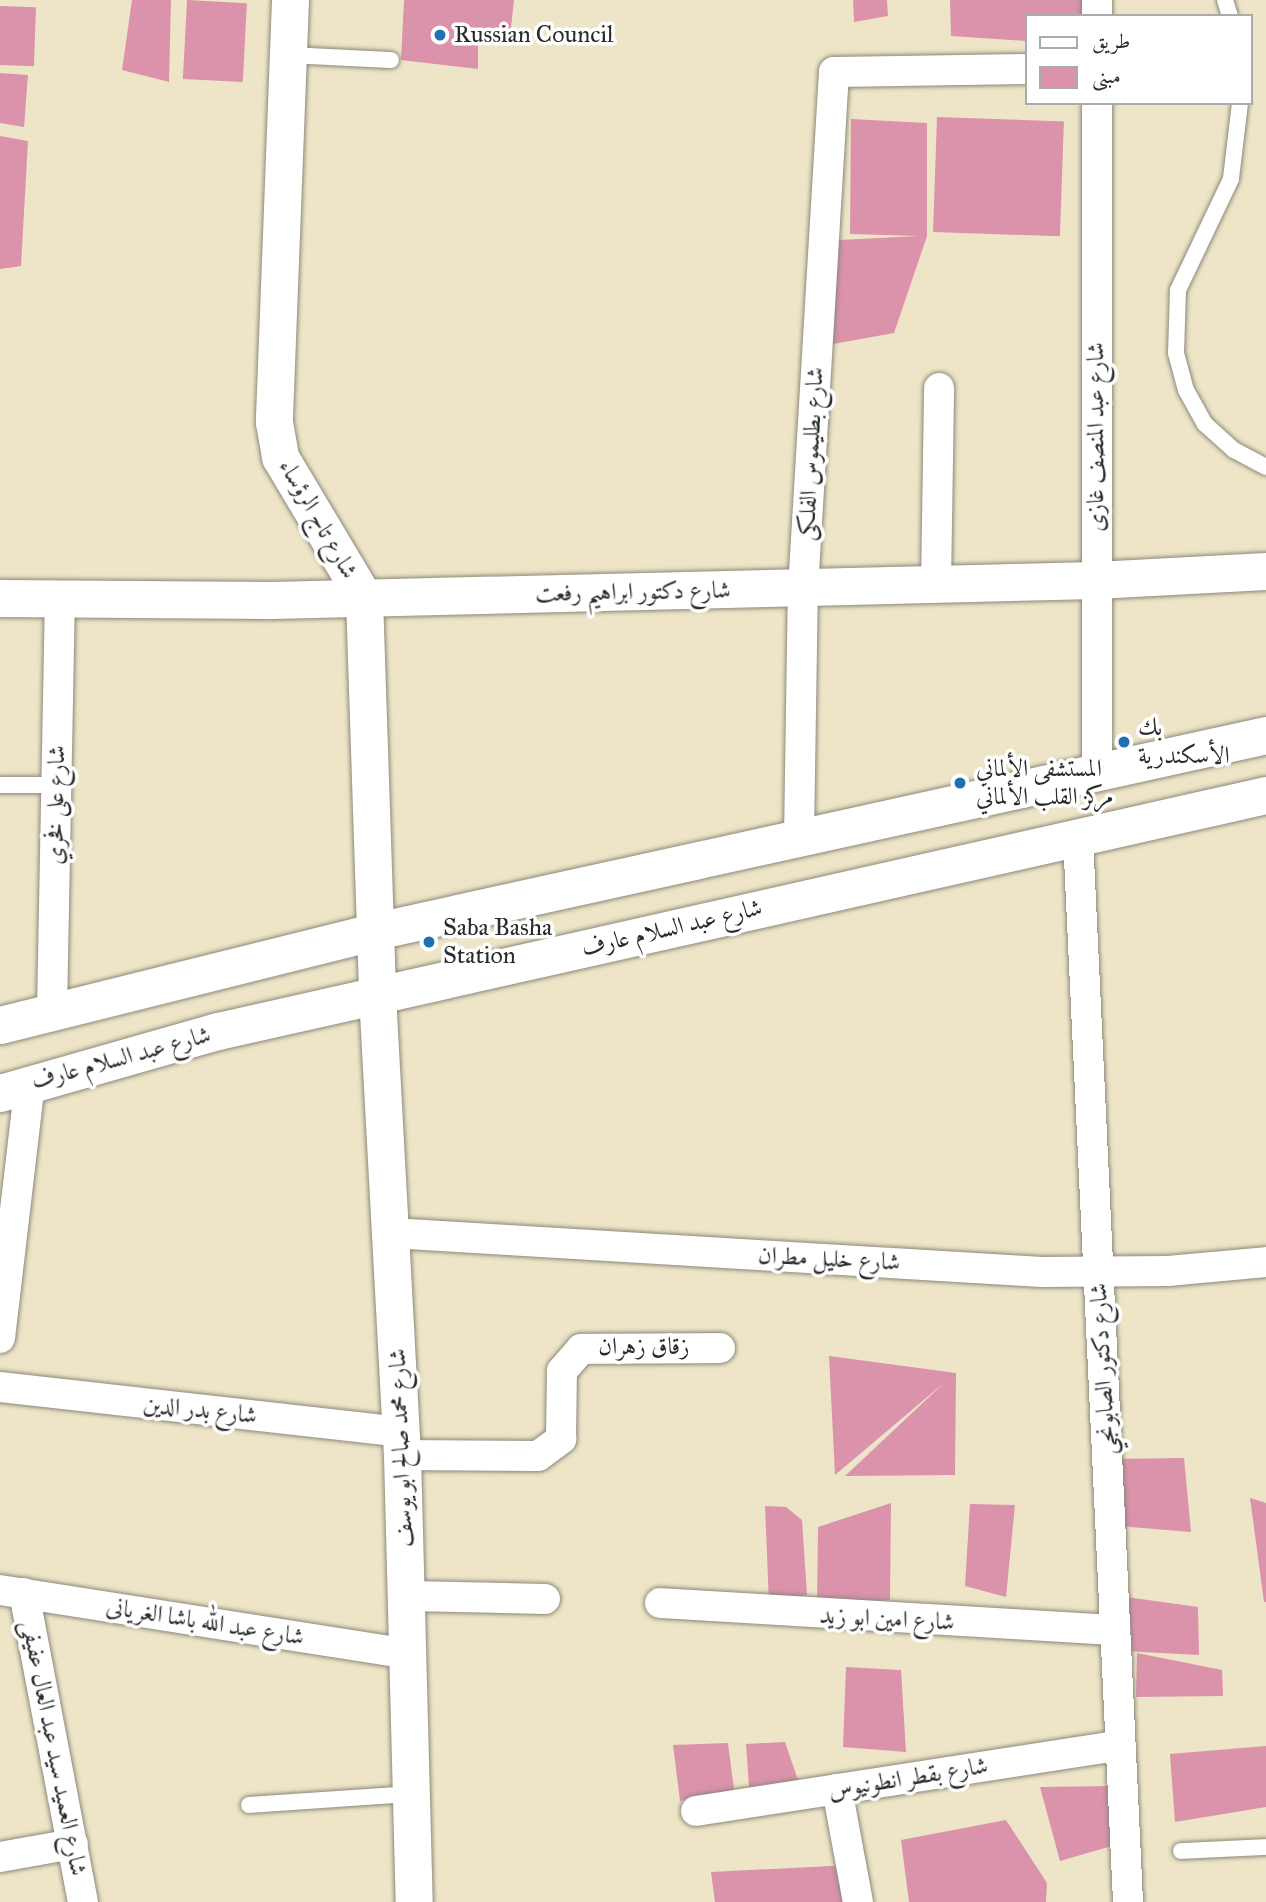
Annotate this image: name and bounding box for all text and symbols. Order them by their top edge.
legend [1024,14,1252,105]
place label: Russian Council [454,21,613,49]
marker: Russian Council [432,27,448,43]
text: طريق [1092,28,1130,54]
text: مبنى [1092,63,1121,89]
street label: شارع عبد المنصف غازى [1082,342,1110,532]
street label: شارع بطليموس الفلكى [792,366,830,542]
street label: شارع تاج الرؤساء [272,454,364,584]
street label: شارع دكتور ابراهيم رفعت [535,576,731,608]
place label: بك الأسكندرية [1138,714,1230,770]
marker: بك الأسكندرية [1116,734,1132,750]
street label: شارع على فخري [41,745,71,865]
place label: المستشفى الألماني مركز القلب الألماني [976,755,1113,811]
marker: المستشفى الألماني مركز القلب الألماني [950,773,970,793]
street label: شارع عبد السلام عارف [579,893,765,963]
place label: Saba Basha Station [443,914,552,970]
marker: Saba Basha Station [421,934,437,950]
street label: شارع عبد السلام عارف [28,1020,214,1096]
street label: شارع خليل مطران [757,1241,901,1277]
street label: شارع دكتور الصابونجي [1084,1282,1122,1456]
street label: زقاق زهران [598,1333,690,1361]
street label: شارع محمد صالح ابو يوسف [383,1348,419,1548]
street label: شارع بدر الدين [142,1390,258,1430]
street label: شارع عبد الله باشا الغريانى [104,1592,306,1652]
street label: شارع امين ابو زيد [819,1601,955,1637]
street label: شارع العميد سيد عبد العال عفيفى [15,1618,93,1878]
street label: شارع بقطر انطونيوس [826,1751,990,1805]

